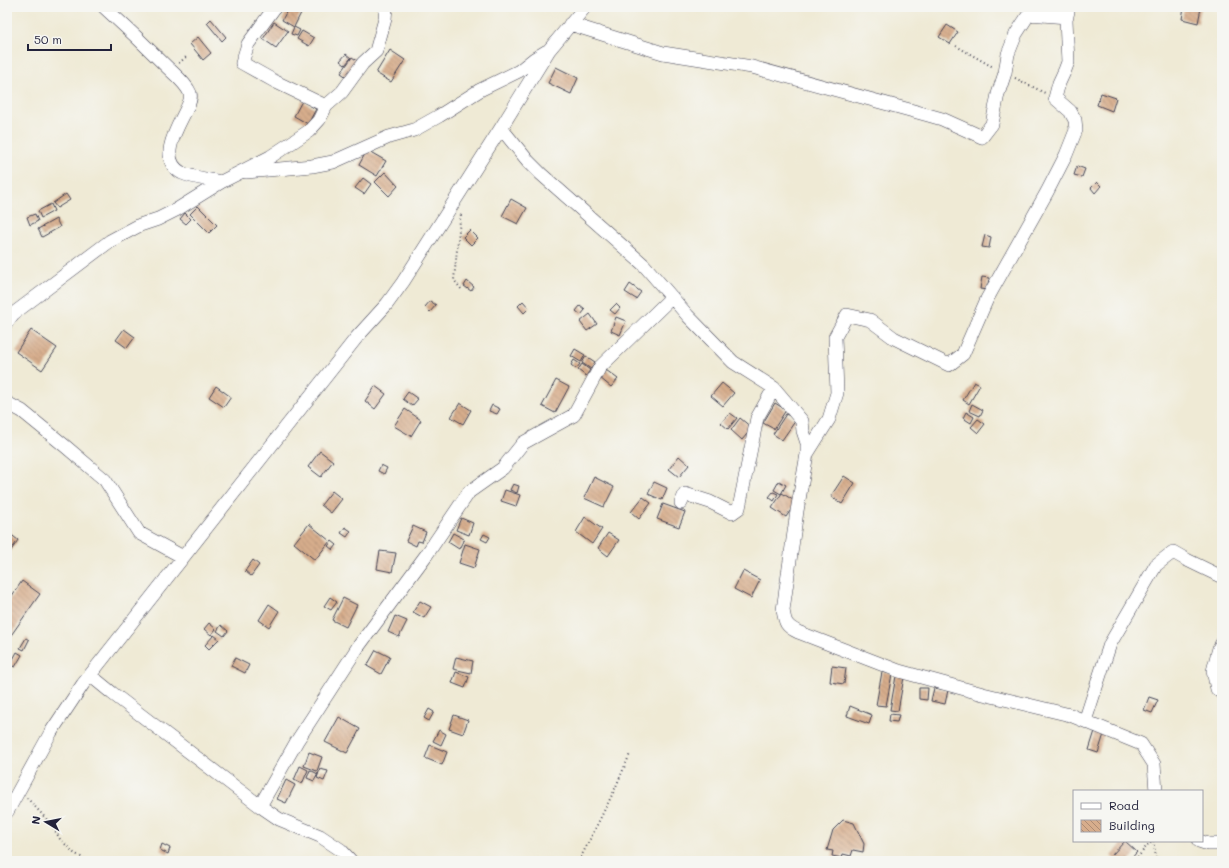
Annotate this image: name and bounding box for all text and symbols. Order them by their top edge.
scale bar [28,26,111,52]
text: 50 m [34,31,62,47]
legend [1073,790,1203,842]
text: Road [1109,797,1139,813]
north arrow [26,802,66,842]
text: N [28,815,44,826]
text: Building [1109,817,1155,833]

